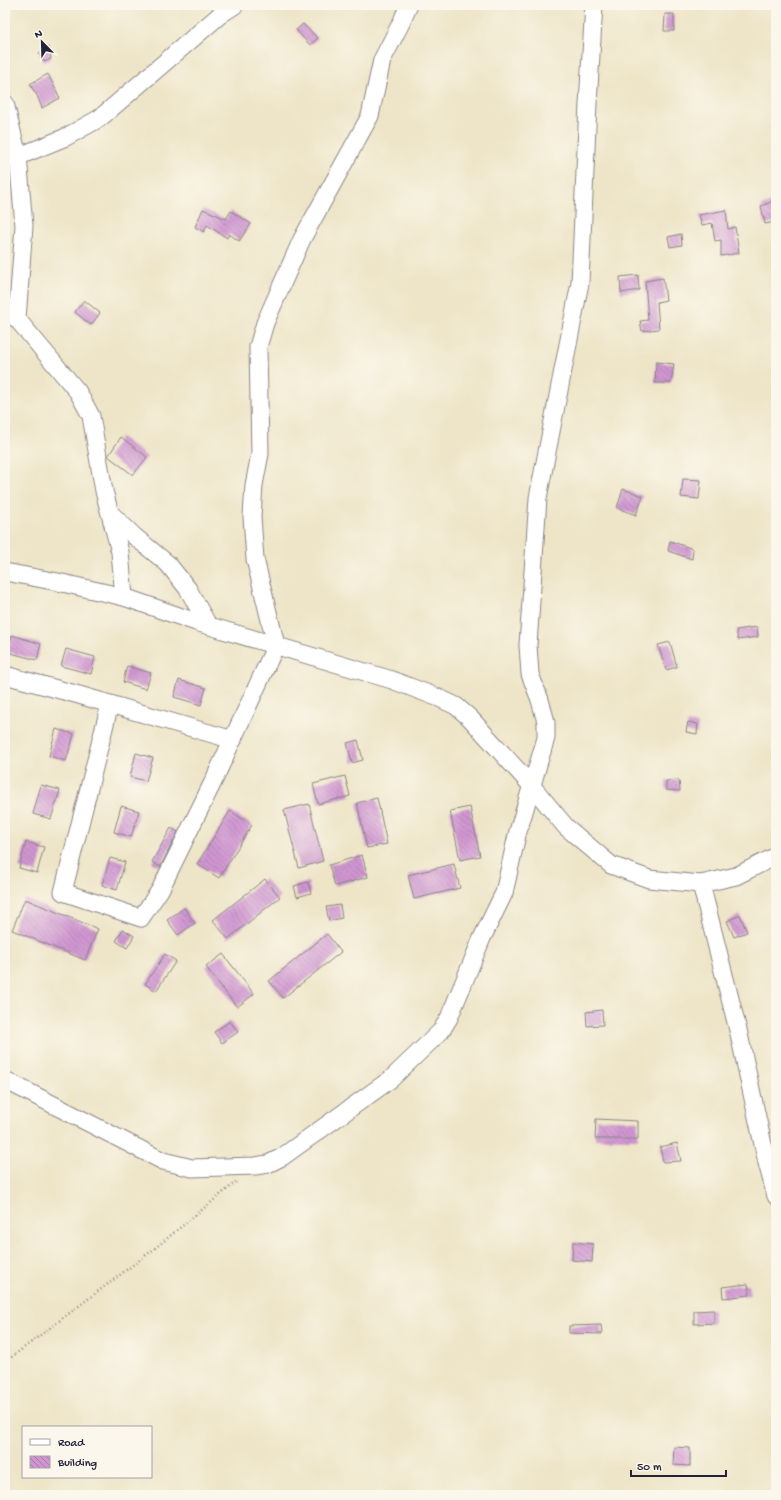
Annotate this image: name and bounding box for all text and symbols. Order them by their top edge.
north arrow [22,22,62,62]
text: N [33,28,45,42]
legend [22,1426,152,1478]
text: Road [58,1437,85,1451]
scale bar [631,1452,726,1478]
text: Building [57,1457,97,1471]
text: 50 m [637,1461,662,1475]

